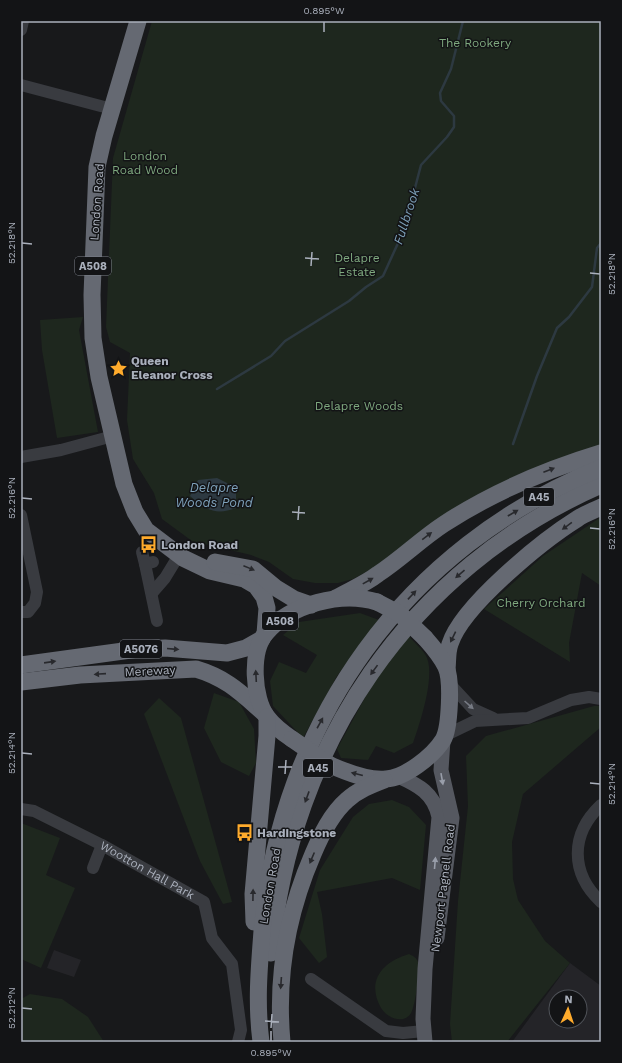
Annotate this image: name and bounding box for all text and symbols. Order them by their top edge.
text: 0.895°W [304,5,345,16]
park label: The Rookery [439,36,512,50]
park label: London Road Wood [112,149,178,177]
street label: London Road [87,163,107,241]
water label: Fullbrook [390,185,423,246]
text: 52.218°N [6,222,17,264]
park label: Delapre Estate [334,251,380,279]
text: 52.218°N [606,253,617,295]
road number: A508 [75,257,111,275]
place label: Queen Eleanor Cross [131,354,213,382]
place icon: Queen Eleanor Cross [108,358,128,378]
park label: Delapre Woods [315,399,403,413]
one-way arrow [543,467,555,473]
text: 52.216°N [6,477,17,519]
water label: Delapre Woods Pond [175,480,254,510]
road number: A45 [524,488,554,506]
text: 52.216°N [606,508,617,550]
one-way arrow [507,509,519,516]
one-way arrow [562,522,573,530]
one-way arrow [422,532,433,541]
bus stop icon: London Road [138,535,158,555]
place label: London Road [161,538,238,552]
one-way arrow [244,566,256,572]
one-way arrow [455,569,465,578]
one-way arrow [362,578,373,585]
one-way arrow [407,590,417,600]
park label: Cherry Orchard [496,596,586,610]
road number: A508 [262,612,298,630]
one-way arrow [450,631,456,643]
road number: A5076 [120,640,162,658]
one-way arrow [167,645,179,652]
one-way arrow [44,658,56,665]
street label: Mereway [124,663,177,679]
one-way arrow [370,665,378,675]
one-way arrow [94,670,106,677]
one-way arrow [252,670,259,682]
one-way arrow [464,701,475,710]
one-way arrow [317,717,324,729]
text: 52.214°N [6,732,17,774]
road number: A45 [303,759,333,777]
text: 52.214°N [606,763,617,805]
one-way arrow [350,771,362,777]
one-way arrow [440,772,446,785]
one-way arrow [304,792,310,804]
bus stop icon: Hardingstone [234,823,254,843]
street label: Newport Pagnell Road [428,823,458,953]
place label: Hardingstone [257,826,336,840]
street label: Wootton Hall Park [98,838,197,902]
street label: London Road [256,847,284,925]
one-way arrow [308,852,314,864]
one-way arrow [431,857,438,869]
one-way arrow [250,889,257,901]
one-way arrow [278,977,284,989]
text: 52.212°N [6,987,17,1029]
north arrow [548,989,588,1029]
text: N [564,993,573,1006]
text: 0.895°W [251,1047,292,1058]

